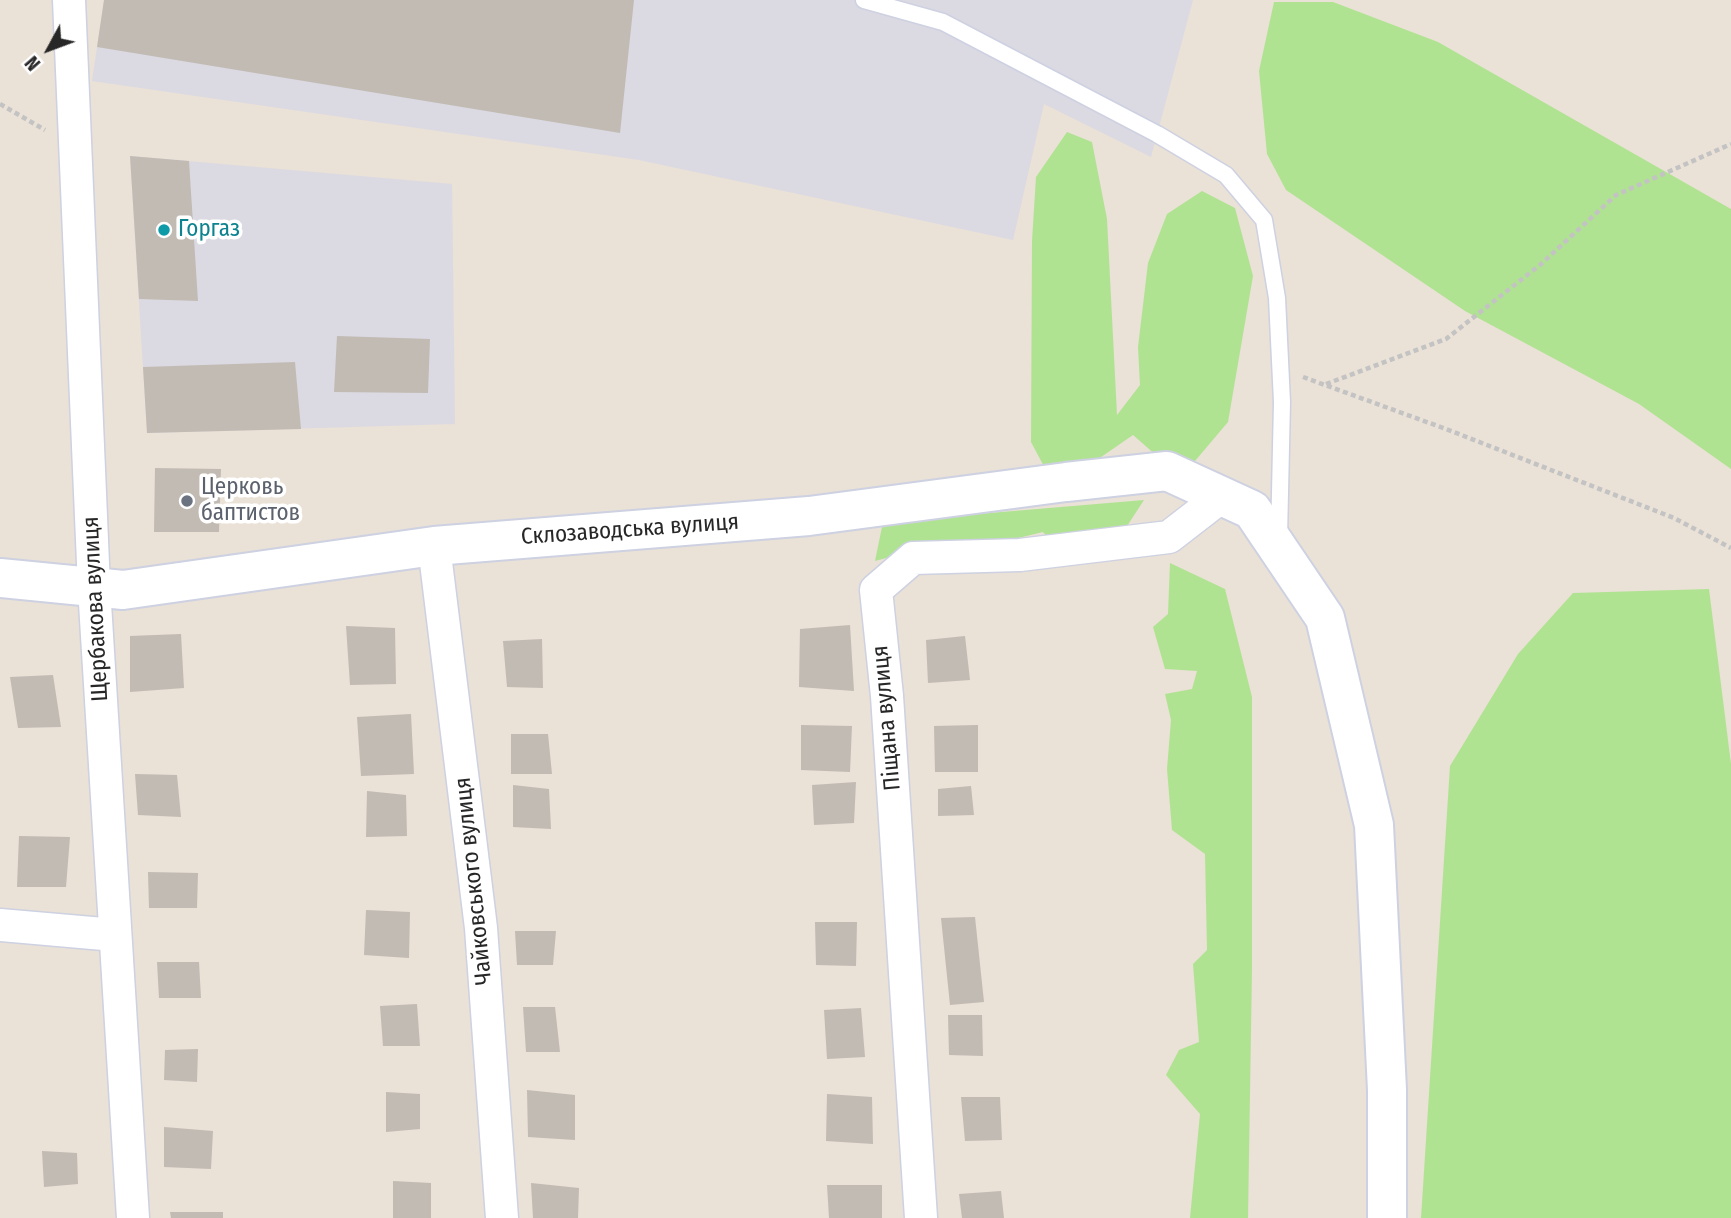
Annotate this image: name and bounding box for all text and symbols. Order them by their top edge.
north arrow [14,14,84,84]
text: N [20,51,45,75]
place label: Горгаз [178,216,240,244]
marker: Горгаз [156,222,172,238]
place label: Церковь баптистов [201,474,300,528]
marker: Церковь баптистов [179,493,195,509]
street label: Склозаводська вулиця [520,509,740,551]
street label: Щербакова вулиця [77,516,115,702]
street label: Піщана вулиця [867,644,907,792]
street label: Чайковського вулиця [449,776,499,986]

